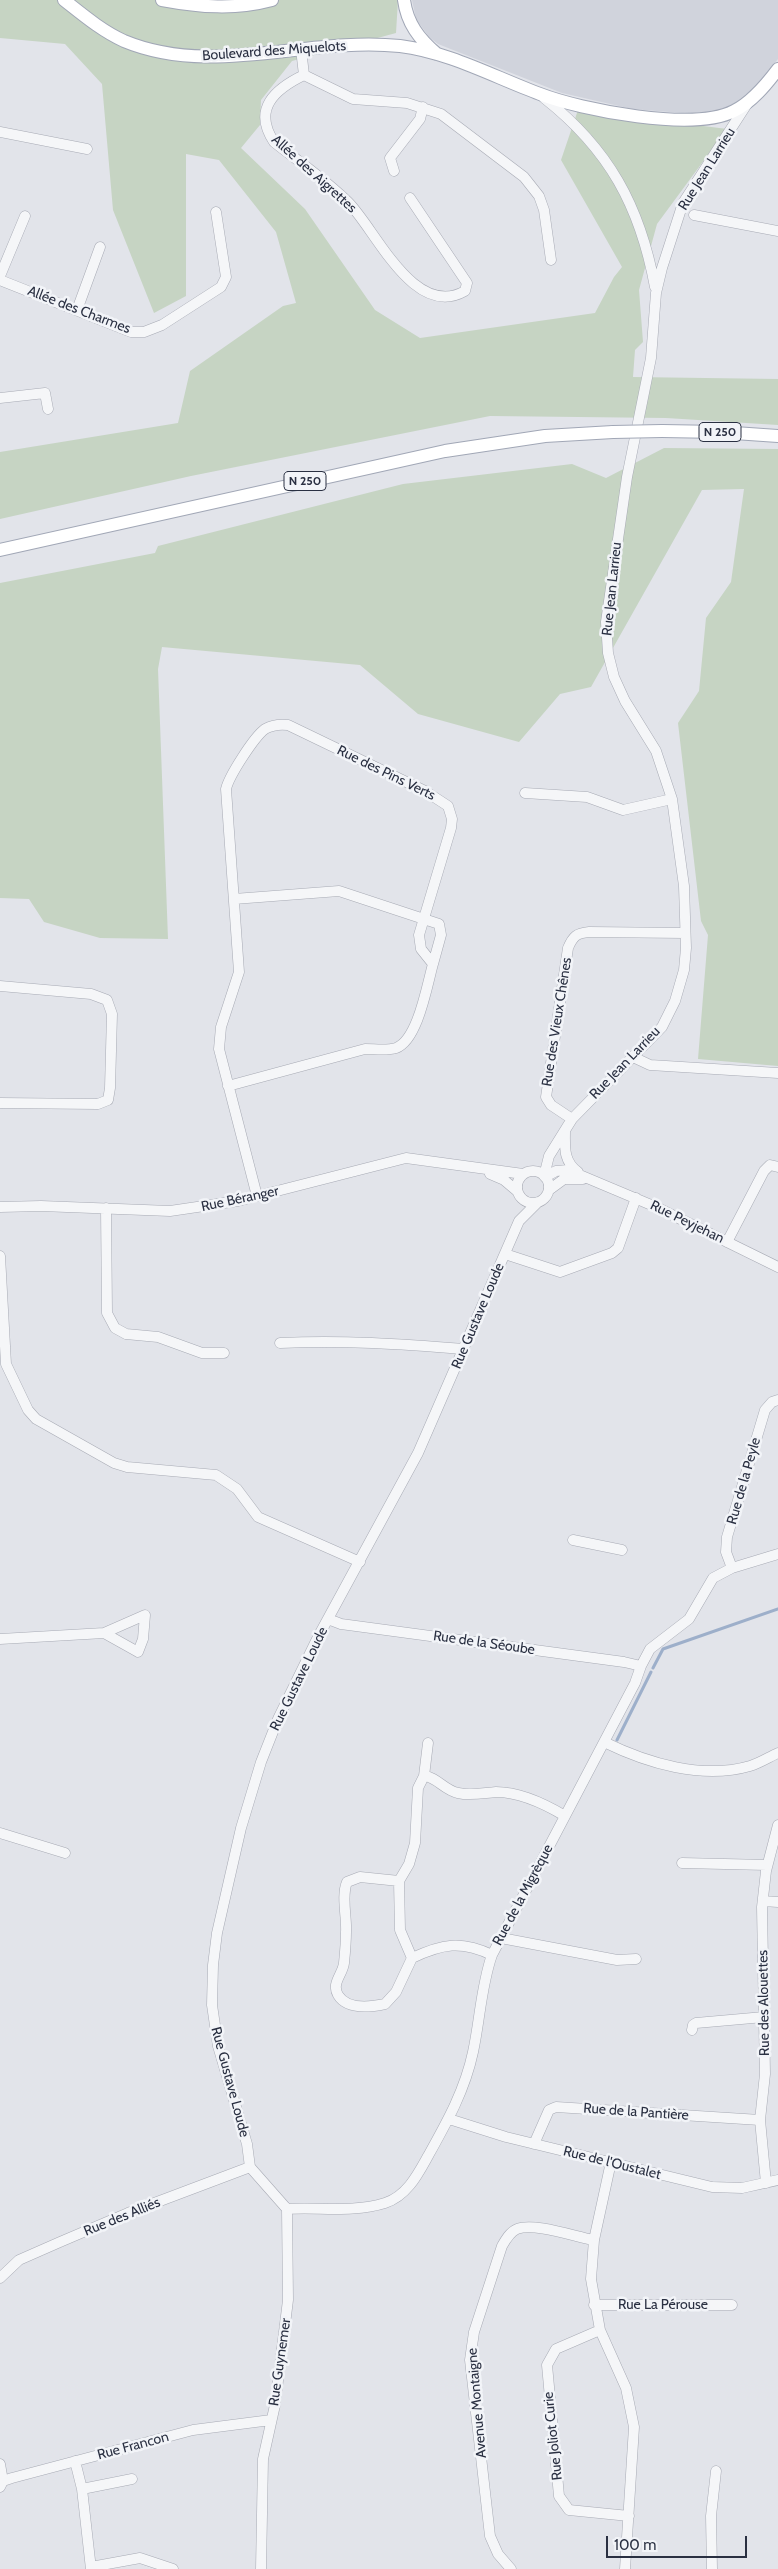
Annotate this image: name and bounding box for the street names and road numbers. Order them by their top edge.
street label: Boulevard des Miquelots [202,38,346,64]
street label: Rue Jean Larrieu [675,125,739,213]
street label: Allée des Aigrettes [268,131,360,217]
street label: Allée des Charmes [25,283,133,337]
road number: N 250 [699,422,741,442]
road number: N 250 [284,472,326,491]
street label: Rue Jean Larrieu [599,541,625,637]
street label: Rue des Pins Verts [334,742,438,804]
street label: Rue des Vieux Chênes [539,956,575,1088]
street label: Rue Jean Larrieu [586,1023,664,1103]
street label: Rue Béranger [200,1183,280,1215]
street label: Rue Peyjehan [647,1197,727,1247]
street label: Rue Gustave Loude [448,1260,508,1372]
street label: Rue de la Peyle [724,1436,764,1526]
street label: Rue Gustave Loude [267,1624,331,1734]
street label: Rue de la Séoube [432,1628,536,1658]
street label: Rue de la Migrèque [489,1842,557,1948]
street label: Rue des Alouettes [755,1950,773,2056]
street label: Rue Gustave Loude [207,2025,253,2139]
street label: Rue de la Pantière [583,2100,689,2124]
street label: Rue de l'Oustalet [561,2143,663,2183]
street label: Rue des Alliés [81,2194,163,2240]
street label: Rue La Pérouse [618,2297,708,2313]
street label: Rue Guynemer [266,2317,294,2407]
street label: Avenue Montaigne [464,2347,490,2459]
street label: Rue Joliot Curie [540,2391,566,2481]
street label: Rue Francon [95,2428,171,2464]

